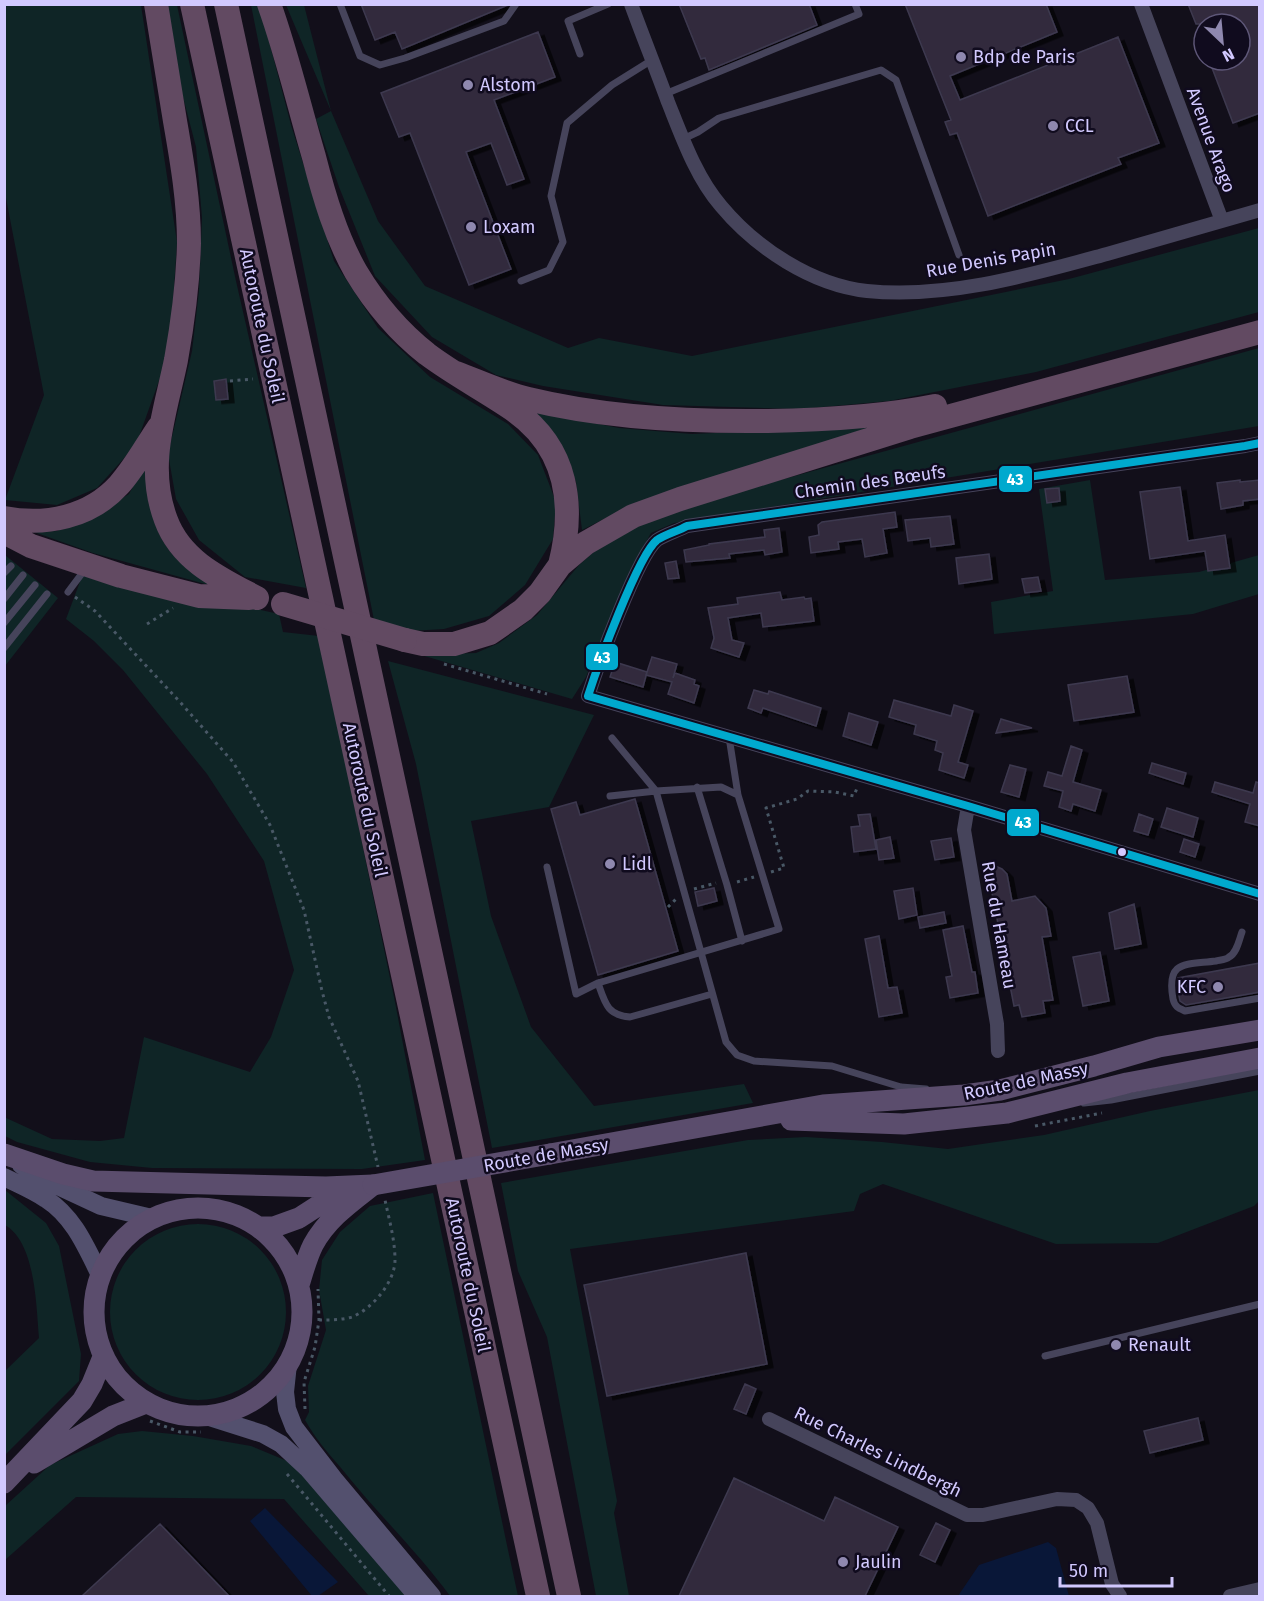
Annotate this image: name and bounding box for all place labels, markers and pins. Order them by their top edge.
place label: Bdp de Paris [973,46,1075,68]
marker: Bdp de Paris [954,50,968,64]
place label: Alstom [480,74,536,96]
marker: Alstom [461,78,475,92]
place label: CCL [1065,115,1094,137]
marker: CCL [1046,119,1060,133]
place label: Loxam [483,216,536,238]
marker: Loxam [464,220,478,234]
unlabelled marker [1116,846,1128,858]
place label: Lidl [622,853,652,875]
marker: Lidl [603,857,617,871]
place label: KFC [1177,976,1206,998]
marker: KFC [1211,980,1225,994]
place label: Renault [1128,1334,1192,1356]
marker: Renault [1109,1338,1123,1352]
place label: Jaulin [855,1551,902,1573]
marker: Jaulin [836,1555,850,1569]

